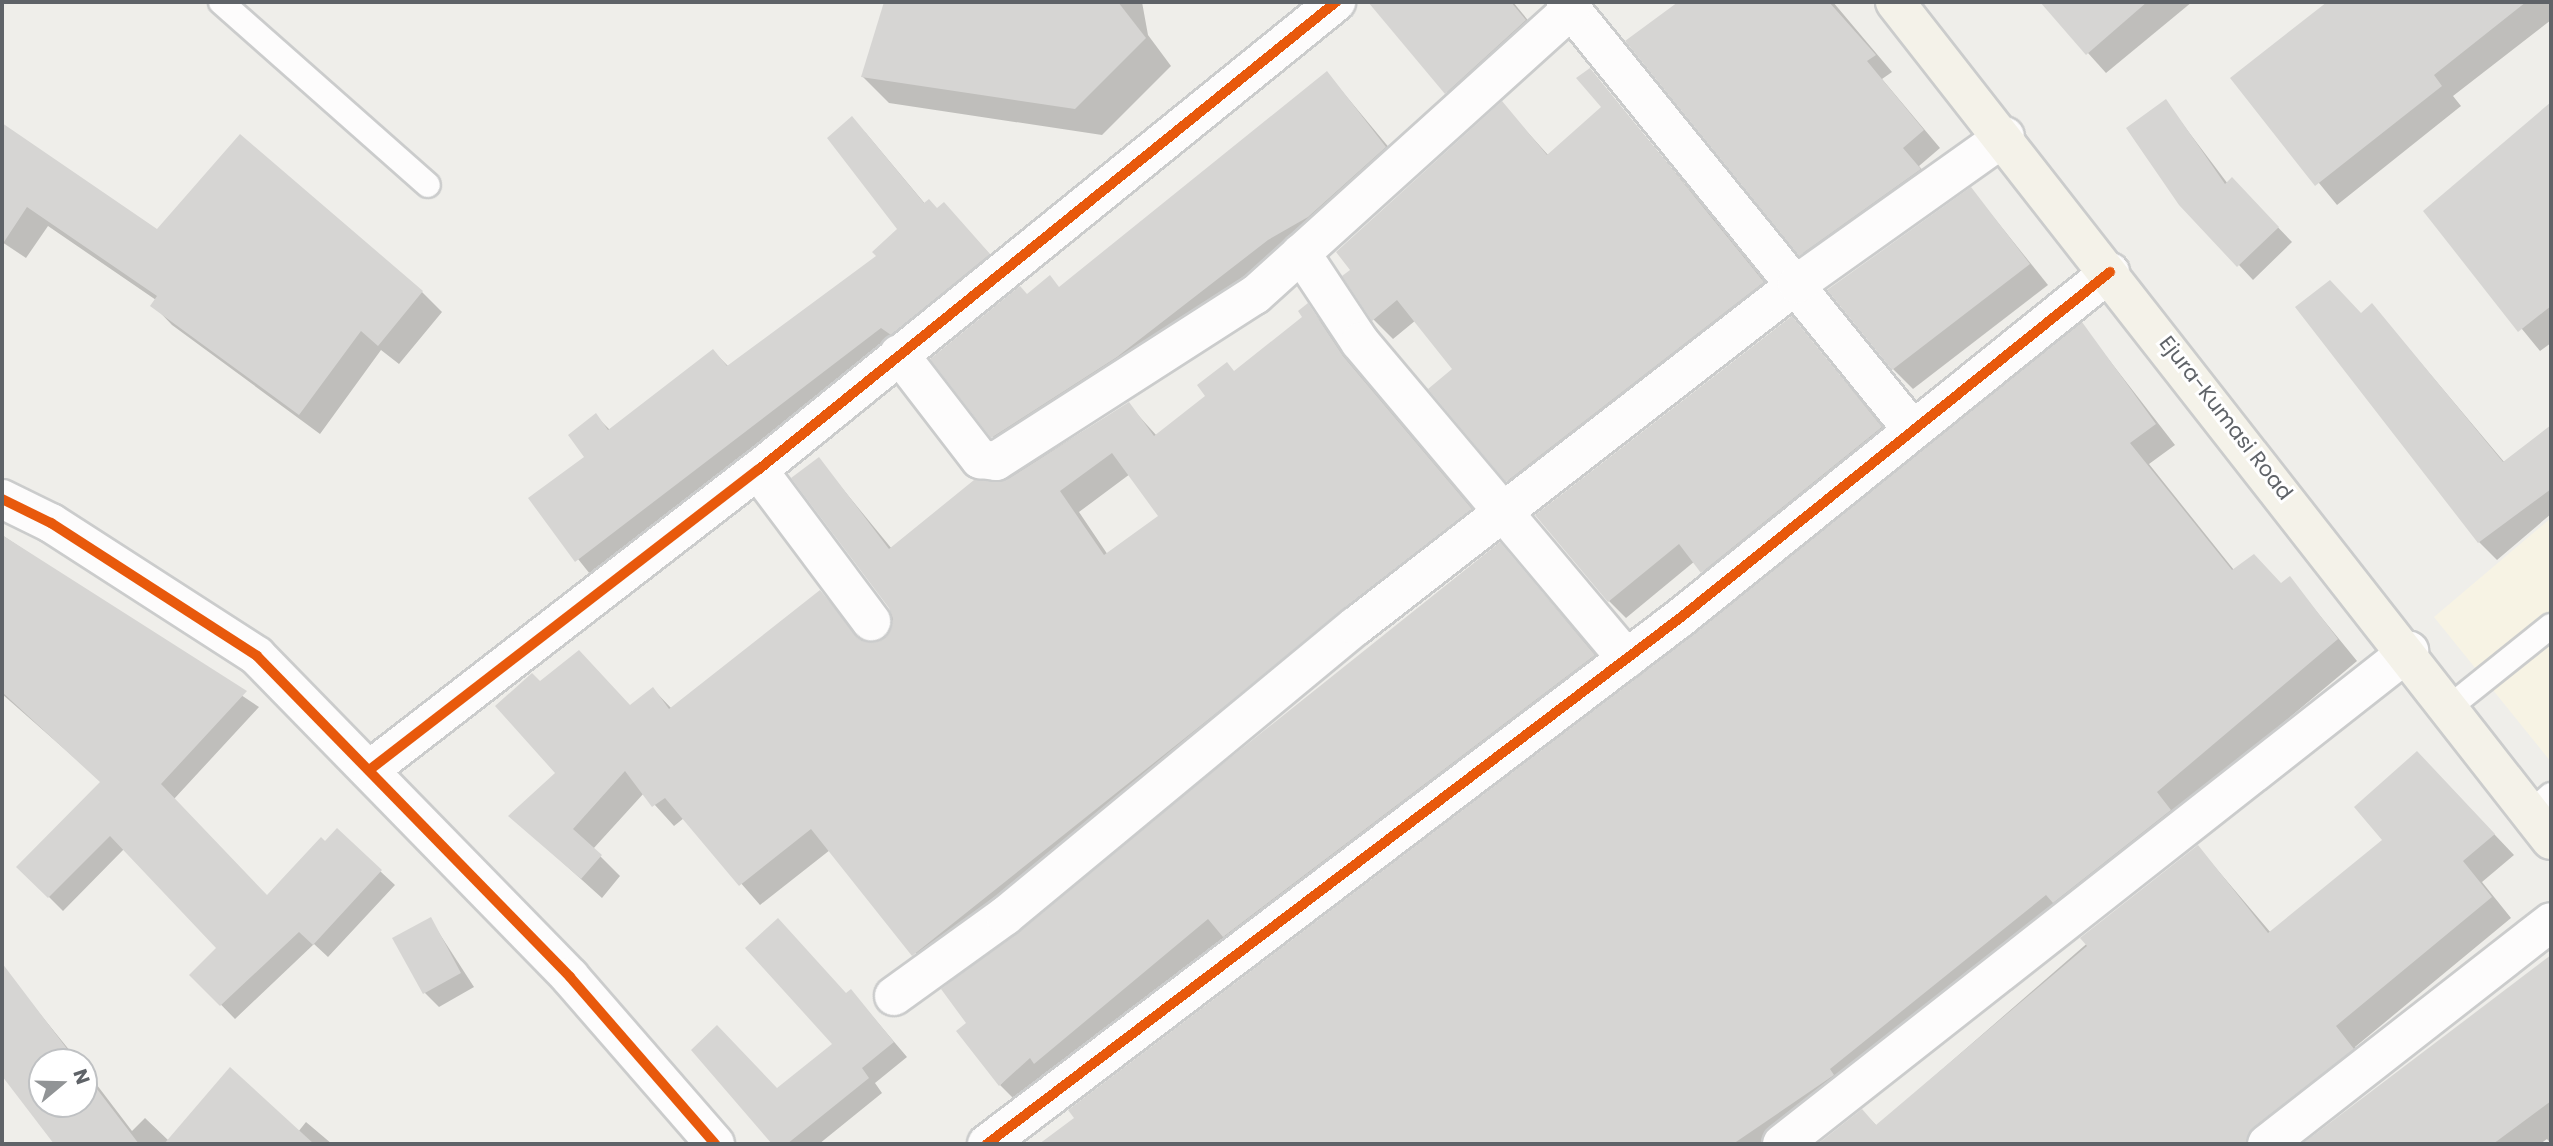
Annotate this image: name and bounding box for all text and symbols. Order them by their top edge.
street label: Ejura-Kumasi Road [2154,331,2298,505]
north arrow [28,1048,98,1118]
text: N [66,1065,97,1088]

